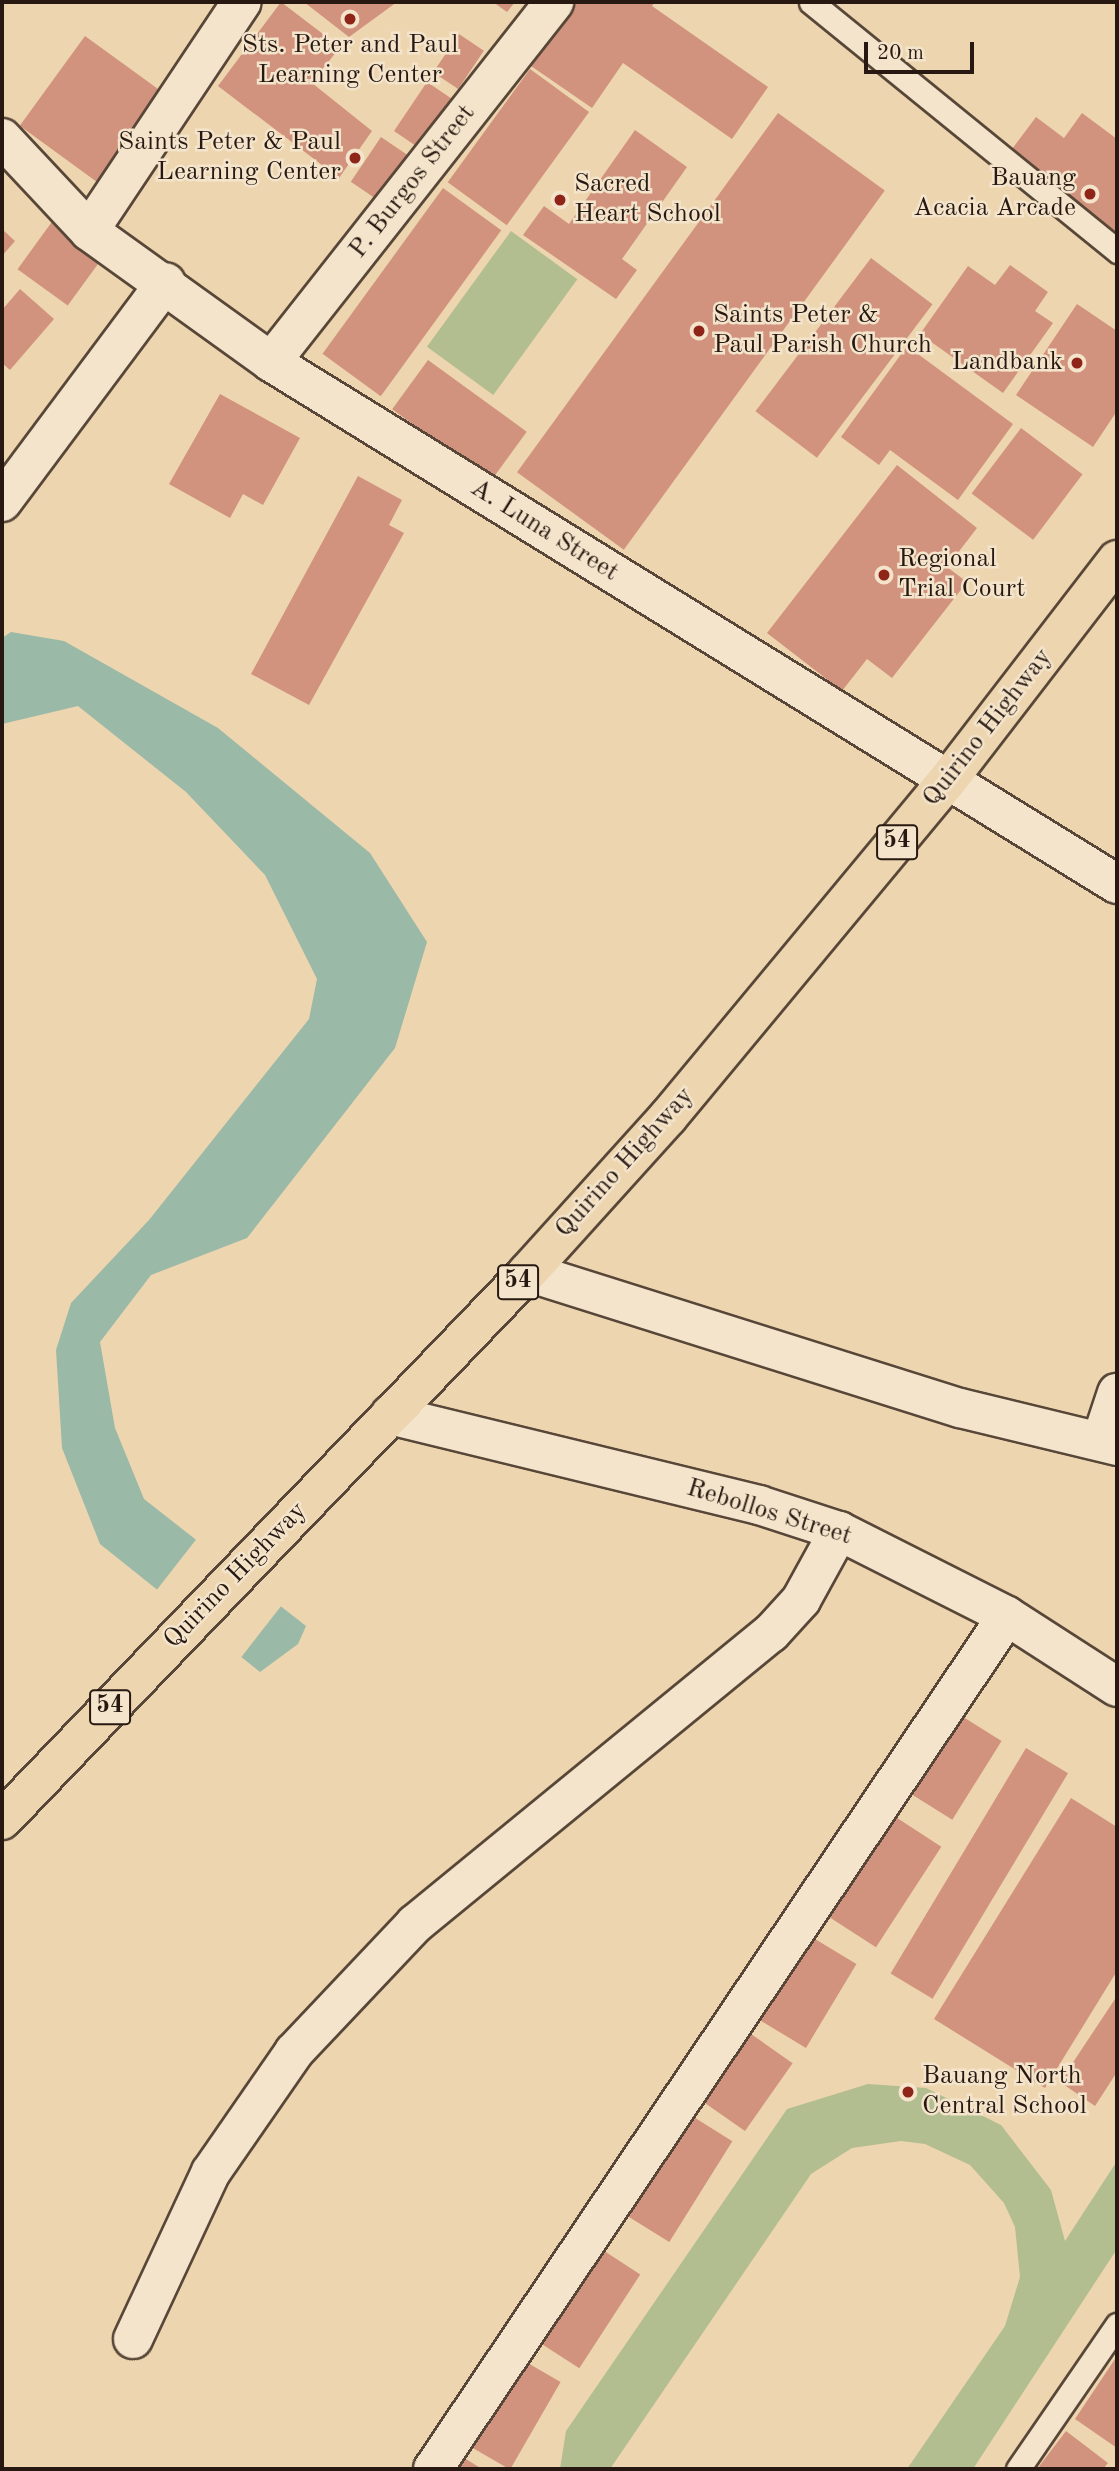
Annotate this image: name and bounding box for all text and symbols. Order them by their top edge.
marker: Sts. Peter and Paul Learning Center [342,11,358,27]
scale bar [867,28,977,72]
place label: Sts. Peter and Paul Learning Center [242,30,458,92]
text: 20 m [877,43,924,64]
street label: P. Burgos Street [343,99,483,265]
place label: Saints Peter & Paul Learning Center [118,127,341,188]
marker: Saints Peter & Paul Learning Center [347,150,363,166]
place label: Bauang Acacia Arcade [913,163,1076,224]
place label: Sacred Heart School [574,169,721,230]
marker: Bauang Acacia Arcade [1082,186,1098,202]
marker: Sacred Heart School [552,192,568,208]
place label: Saints Peter & Paul Parish Church [713,300,932,362]
marker: Saints Peter & Paul Parish Church [691,323,707,339]
place label: Landbank [951,347,1063,379]
marker: Landbank [1069,355,1085,371]
street label: A. Luna Street [464,473,624,589]
place label: Regional Trial Court [898,544,1025,606]
marker: Regional Trial Court [876,567,892,583]
street label: Quirino Highway [917,643,1059,813]
road number: 54 [876,822,918,862]
street label: Quirino Highway [549,1081,701,1245]
road number: 54 [497,1262,539,1302]
street label: Rebollos Street [683,1473,855,1553]
street label: Quirino Highway [158,1496,314,1656]
road number: 54 [89,1686,131,1728]
place label: Bauang North Central School [922,2061,1087,2122]
marker: Bauang North Central School [900,2084,916,2100]

